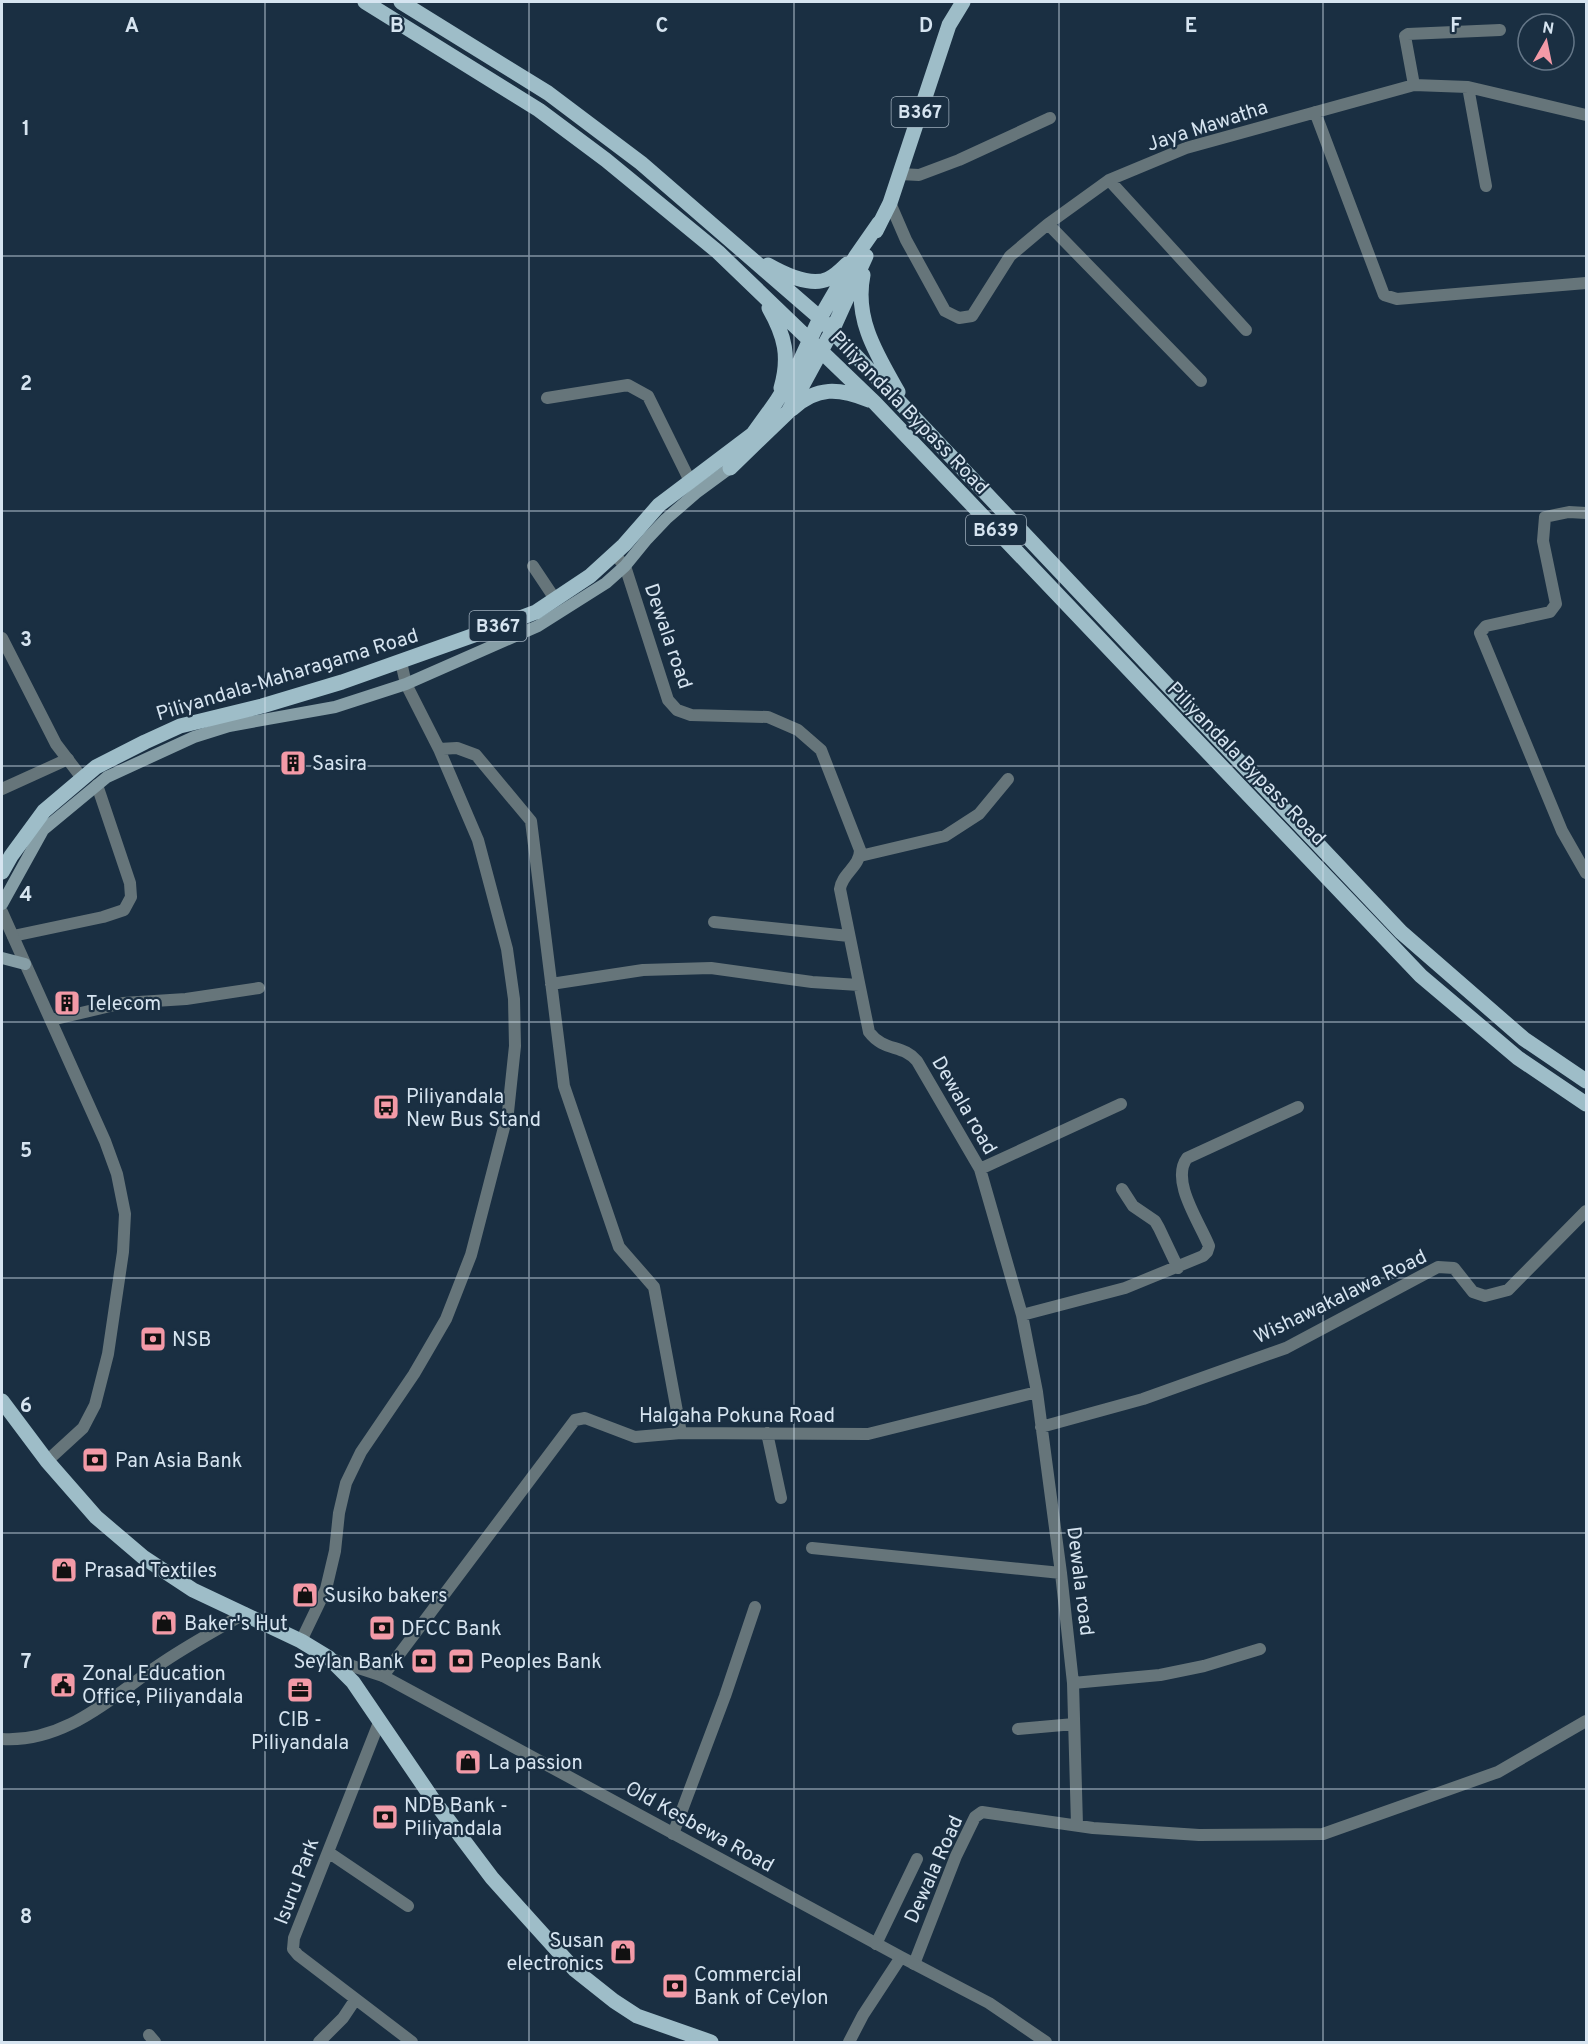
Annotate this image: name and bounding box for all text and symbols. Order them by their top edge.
north arrow [1516,12,1576,72]
text: A [125,14,139,40]
text: B [390,14,404,40]
text: C [656,14,668,40]
text: D [919,14,933,40]
text: E [1185,14,1197,40]
text: F [1450,14,1462,40]
text: N [1541,18,1555,40]
street label: Jaya Mawatha [1144,95,1272,159]
road number: B367 [892,97,948,127]
text: 1 [22,117,30,143]
street label: Piliyandala Bypass Road [824,326,994,501]
text: 2 [20,372,32,398]
road number: B639 [966,515,1026,545]
street label: Dewala road [637,580,697,693]
road number: B367 [470,611,526,641]
street label: Piliyandala-Maharagama Road [153,624,422,728]
text: 3 [20,628,32,654]
street label: Piliyandala Bypass Road [1161,677,1331,852]
building icon: Sasira [278,748,308,778]
place label: Sasira [312,752,367,778]
text: 4 [20,883,32,909]
building icon: Telecom [52,988,82,1018]
place label: Telecom [86,992,161,1018]
street label: Dewala road [925,1052,1002,1160]
place label: Piliyandala New Bus Stand [406,1085,541,1134]
bus stop icon: Piliyandala New Bus Stand [371,1092,401,1122]
text: 5 [20,1139,32,1165]
street label: Wishawakalawa Road [1250,1245,1432,1351]
bank icon: NSB [138,1324,168,1354]
place label: NSB [172,1328,211,1354]
text: 6 [20,1394,32,1420]
street label: Halgaha Pokuna Road [639,1404,835,1430]
bank icon: Pan Asia Bank [80,1445,110,1475]
place label: Pan Asia Bank [115,1449,242,1475]
street label: Dewala road [1059,1525,1099,1637]
shop icon: Prasad Textiles [49,1555,79,1585]
place label: Prasad Textiles [84,1559,217,1585]
shop icon: Susiko bakers [290,1580,320,1610]
place label: Susiko bakers [324,1584,448,1610]
shop icon: Baker's Hut [149,1608,179,1638]
place label: Baker's Hut [184,1612,288,1638]
bank icon: DFCC Bank [367,1613,397,1643]
place label: DFCC Bank [401,1617,502,1643]
bank icon: Seylan Bank [409,1646,439,1676]
bank icon: Peoples Bank [446,1646,476,1676]
text: 7 [21,1650,31,1676]
place label: Seylan Bank [294,1650,404,1676]
place label: Peoples Bank [480,1650,602,1676]
place label: Zonal Education Office, Piliyandala [82,1662,243,1711]
public building icon: Zonal Education Office, Piliyandala [48,1670,78,1700]
office icon: CIB - Piliyandala [285,1675,315,1705]
place label: CIB - Piliyandala [251,1708,349,1757]
shop icon: La passion [453,1747,483,1777]
place label: La passion [488,1751,583,1777]
street label: Old Kesbewa Road [620,1776,778,1879]
place label: NDB Bank - Piliyandala [404,1794,508,1843]
bank icon: NDB Bank - Piliyandala [370,1802,400,1832]
street label: Dewala Road [899,1812,970,1928]
street label: Isuru Park [269,1835,326,1929]
text: 8 [20,1905,32,1931]
place label: Susan electronics [506,1929,604,1978]
shop icon: Susan electronics [608,1937,638,1967]
place label: Commercial Bank of Ceylon [694,1963,829,2012]
bank icon: Commercial Bank of Ceylon [660,1971,690,2001]

